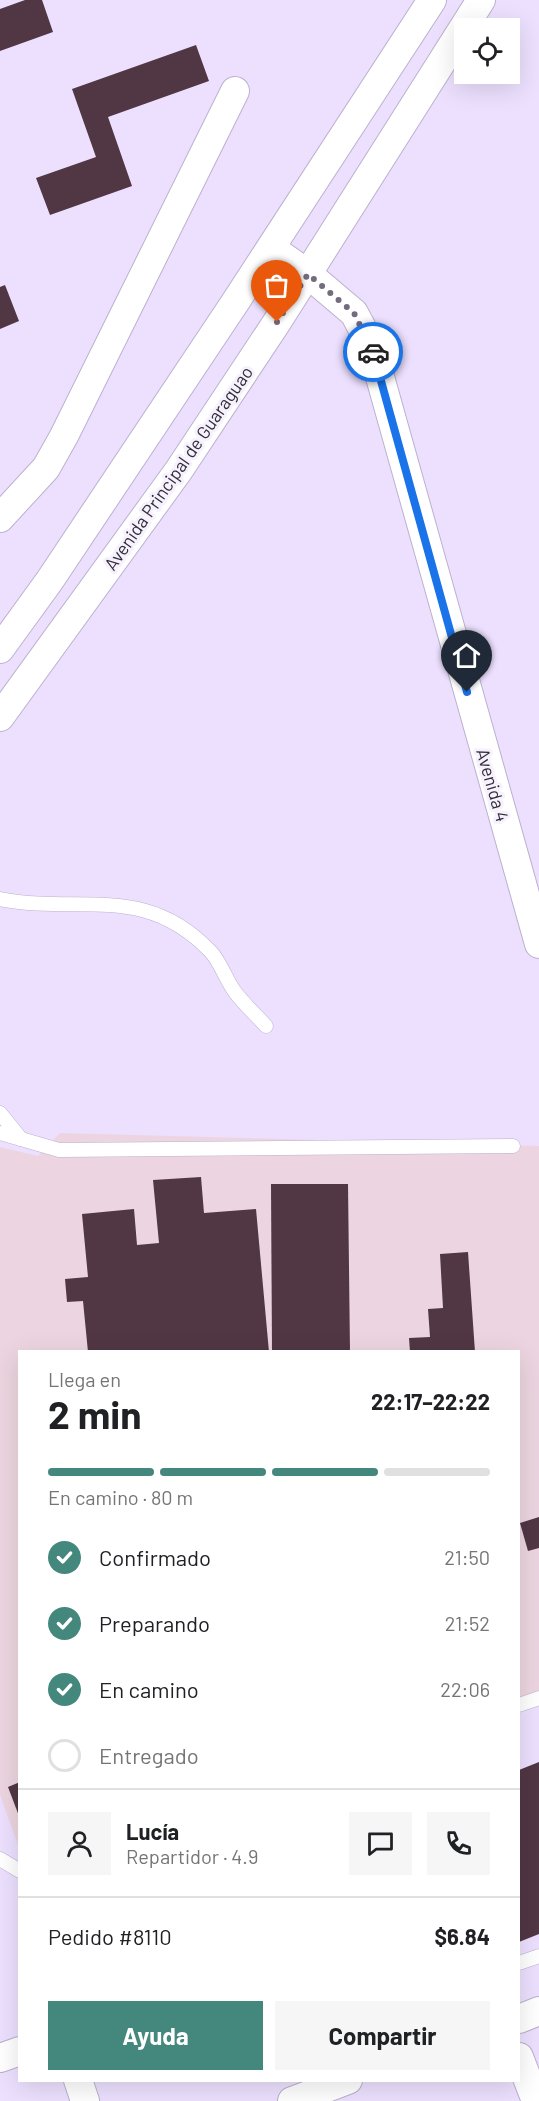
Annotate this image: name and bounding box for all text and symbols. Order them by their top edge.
map controls [454,18,520,84]
button: locate [454,18,520,84]
pin [251,260,302,322]
icon: bag [260,269,293,302]
courier [343,322,403,382]
icon: car [357,336,390,369]
street label: Avenida Principal de Guaraguao [99,362,257,574]
pin [441,630,492,692]
icon: home [450,639,483,672]
street label: Avenida 4 [472,746,514,824]
text: Llega en [48,1367,121,1391]
text: 22:17–22:22 [371,1388,490,1414]
text: 2 min [48,1390,141,1437]
text: En camino · 80 m [48,1485,193,1509]
icon: check [48,1541,81,1574]
text: Confirmado [99,1544,211,1570]
text: 21:50 [444,1545,490,1569]
icon: check [48,1607,81,1640]
text: Preparando [99,1610,210,1636]
text: 21:52 [445,1611,490,1635]
icon: check [48,1673,81,1706]
text: En camino [99,1676,199,1702]
text: 22:06 [440,1677,490,1701]
text: Entregado [99,1742,199,1768]
button: person [48,1812,111,1875]
button: chat [349,1812,412,1875]
button: phone [427,1812,490,1875]
text: Lucía [126,1818,179,1844]
text: Repartidor · 4.9 [126,1844,258,1868]
text: Pedido #8110 [48,1923,172,1949]
text: $6.84 [434,1923,490,1949]
button: Ayuda [48,2001,263,2070]
button: Compartir [275,2001,490,2070]

